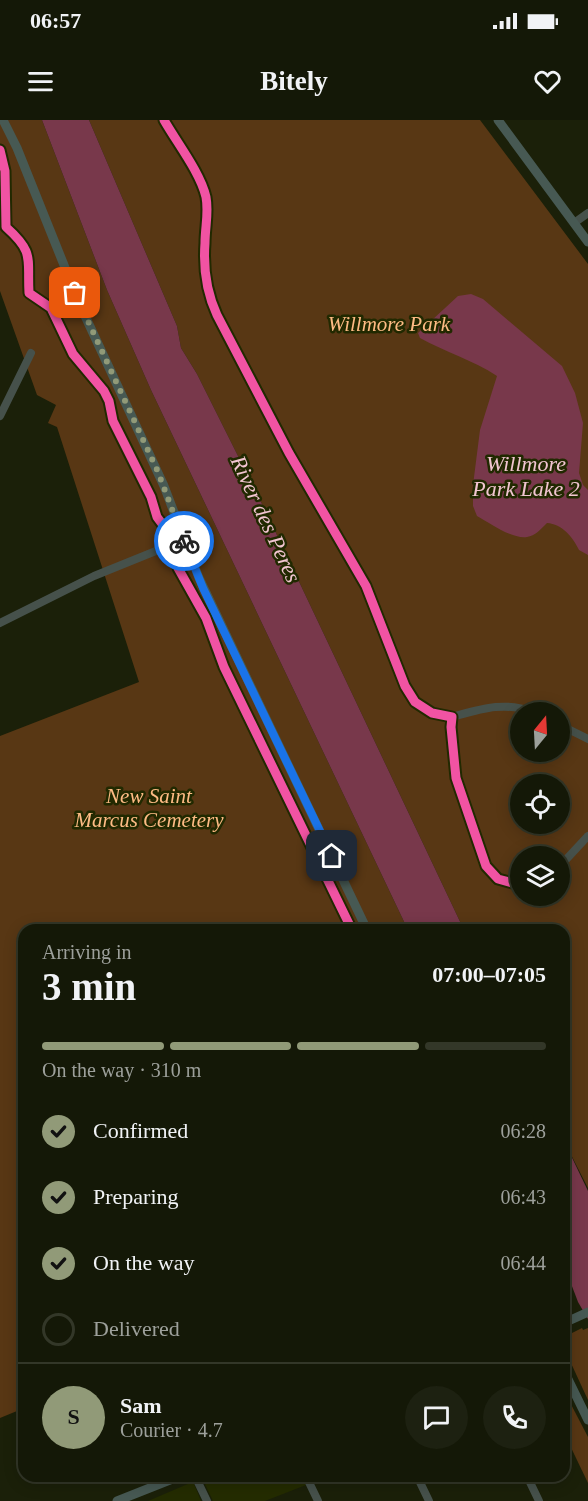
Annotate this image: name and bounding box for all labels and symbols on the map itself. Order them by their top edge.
pin [49,267,100,318]
park label: Willmore Park [328,312,451,336]
water label: River des Peres [225,451,306,586]
water label: Willmore Park Lake 2 [471,451,580,501]
courier [154,511,214,571]
north arrow [510,702,570,762]
park label: New Saint Marcus Cemetery [73,784,224,832]
pin [306,830,357,881]

